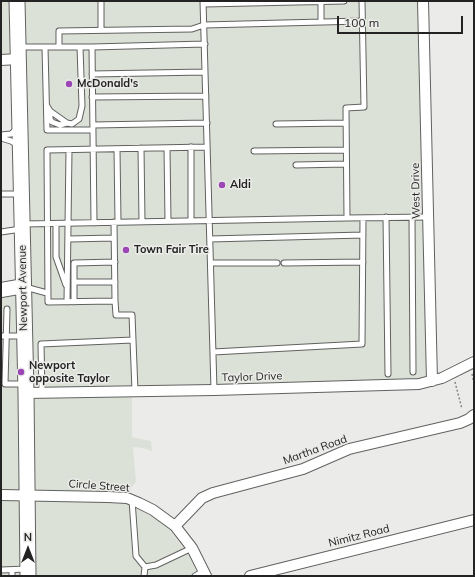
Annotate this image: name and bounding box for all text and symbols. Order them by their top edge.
scale bar [339,8,465,34]
text: 100 m [344,15,379,30]
place label: McDonald's [77,77,138,91]
marker: McDonald's [64,79,74,89]
street label: West Drive [409,163,423,219]
place label: Aldi [230,178,251,192]
marker: Aldi [217,180,227,190]
place label: Town Fair Tire [134,243,209,257]
street label: Newport Avenue [16,245,30,331]
marker: Town Fair Tire [121,245,131,255]
place label: Newport opposite Taylor [29,359,110,385]
marker: Newport opposite Taylor [16,367,26,377]
street label: Taylor Drive [222,369,282,385]
street label: Martha Road [281,432,349,468]
street label: Circle Street [68,477,130,495]
street label: Nimitz Road [327,522,391,550]
north arrow [8,529,48,569]
text: N [24,530,32,544]

